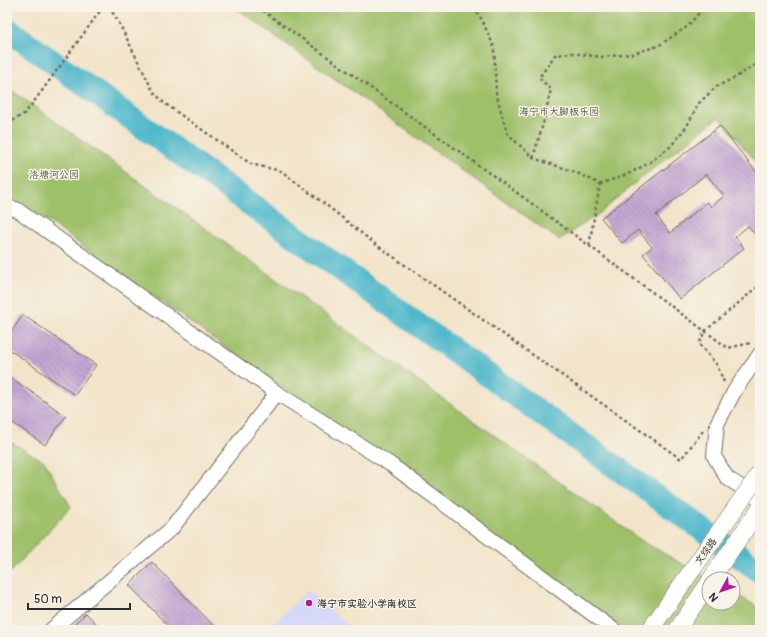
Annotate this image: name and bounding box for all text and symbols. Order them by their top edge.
park label: 海宁市大脚板乐园 [519,106,599,118]
park label: 洛塘河公园 [29,169,79,181]
street label: 文综路 [692,536,719,567]
north arrow [701,571,741,611]
scale bar [28,585,130,611]
text: N [706,590,721,604]
text: 50 m [34,592,62,607]
marker: 海宁市实验小学南校区 [304,598,314,608]
place label: 海宁市实验小学南校区 [317,598,417,610]

